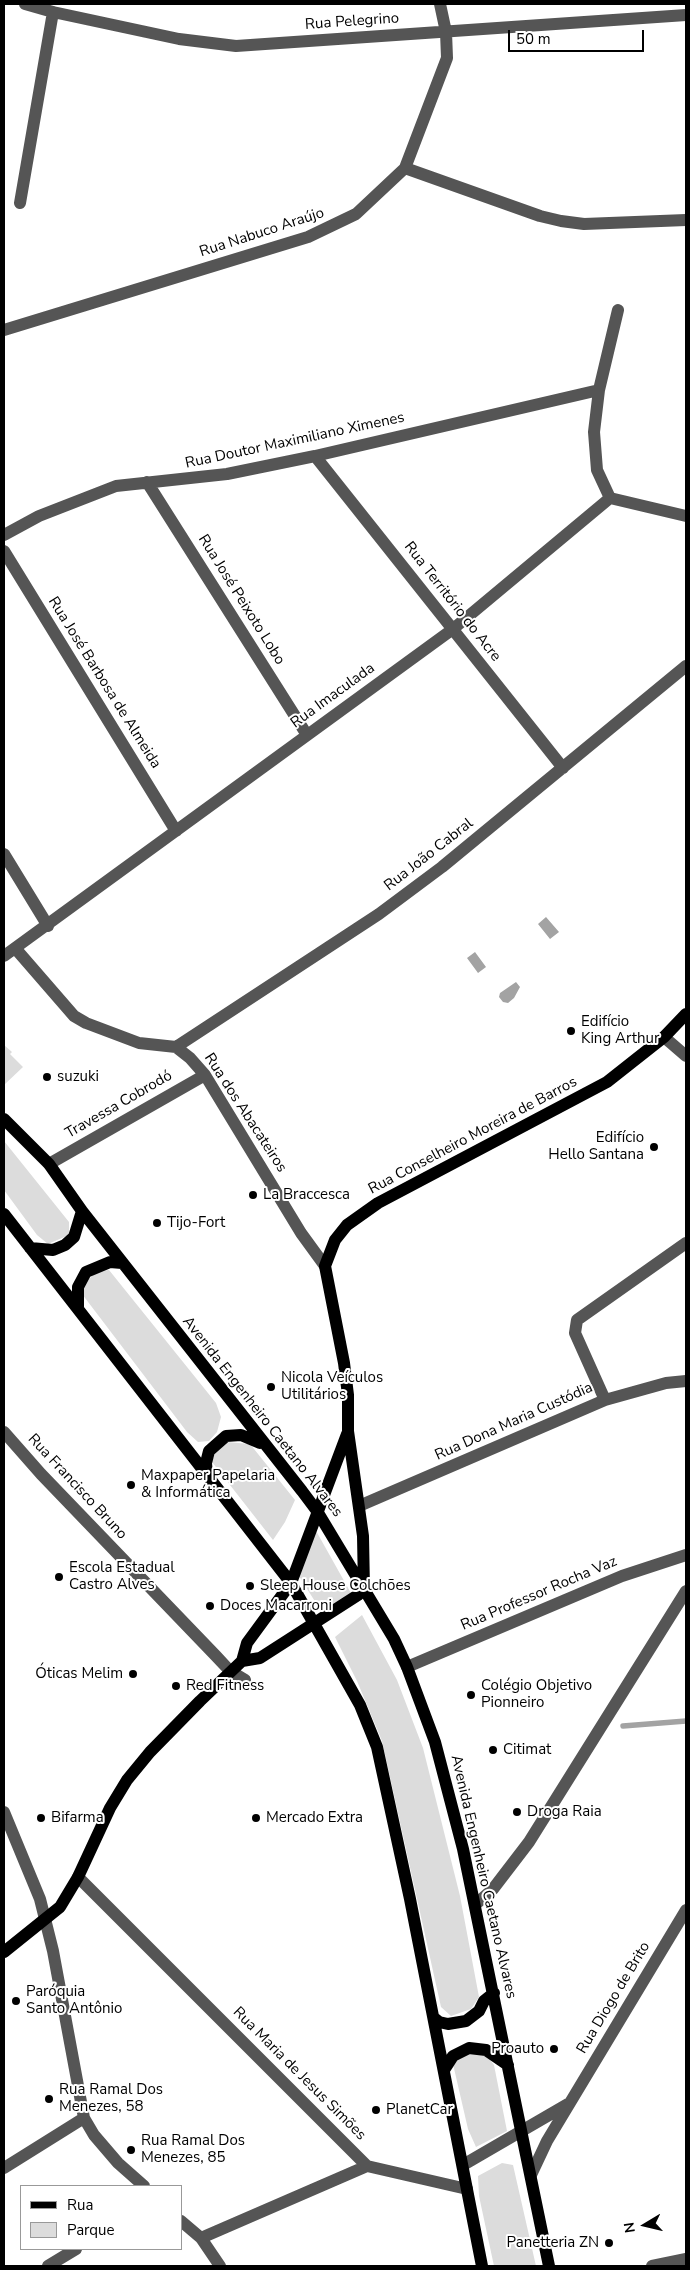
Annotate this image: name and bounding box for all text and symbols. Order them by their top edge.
street label: Rua Pelegrino [304,10,400,34]
scale bar [510,20,646,52]
text: 50 m [516,29,551,49]
street label: Rua Nabuco Araújo [197,204,327,262]
street label: Rua Doutor Maximiliano Ximenes [184,409,406,473]
street label: Rua José Peixoto Lobo [194,532,288,668]
street label: Rua Território do Acre [400,539,504,665]
street label: Rua José Barbosa de Almeida [44,594,164,772]
street label: Rua Imaculada [288,660,378,732]
street label: Rua João Cabral [381,815,477,895]
place label: Edifício King Arthur [581,1013,659,1048]
marker: Edifício King Arthur [565,1025,577,1037]
street label: Rua dos Abacateiros [200,1050,290,1176]
street label: Travessa Cobrodó [62,1067,176,1143]
place label: suzuki [57,1068,99,1086]
marker: suzuki [41,1071,53,1083]
street label: Rua Conselheiro Moreira de Barros [366,1073,580,1199]
place label: Edifício Hello Santana [548,1129,644,1164]
marker: Edifício Hello Santana [648,1141,660,1153]
place label: La Braccesca [263,1186,350,1204]
marker: La Braccesca [247,1189,259,1201]
place label: Tijo-Fort [167,1214,225,1232]
marker: Tijo-Fort [151,1217,163,1229]
street label: Avenida Engenheiro Caetano Alvares [178,1313,346,1521]
place label: Nicola Veículos Utilitários [281,1369,383,1404]
street label: Rua Dona Maria Custódia [432,1379,596,1465]
marker: Nicola Veículos Utilitários [265,1381,277,1393]
street label: Rua Francisco Bruno [24,1431,130,1543]
place label: Maxpaper Papelaria & Informática [141,1467,275,1502]
marker: Maxpaper Papelaria & Informática [125,1479,137,1491]
street label: Rua Professor Rocha Vaz [458,1553,620,1635]
place label: Escola Estadual Castro Alves [69,1559,175,1594]
marker: Escola Estadual Castro Alves [53,1571,65,1583]
place label: Sleep House Colchões [260,1577,411,1595]
marker: Sleep House Colchões [244,1580,256,1592]
place label: Doces Macarroni [220,1597,332,1615]
marker: Doces Macarroni [204,1600,216,1612]
place label: Óticas Melim [35,1665,123,1683]
marker: Óticas Melim [127,1668,139,1680]
place label: Red Fitness [186,1677,264,1695]
place label: Colégio Objetivo Pionneiro [481,1677,592,1712]
marker: Red Fitness [170,1680,182,1692]
marker: Colégio Objetivo Pionneiro [465,1689,477,1701]
place label: Citimat [503,1741,551,1759]
marker: Citimat [487,1744,499,1756]
street label: Avenida Engenheiro Caetano Alvares [446,1753,520,2001]
place label: Droga Raia [527,1803,602,1821]
marker: Droga Raia [511,1806,523,1818]
place label: Bifarma [51,1809,104,1827]
place label: Mercado Extra [266,1809,363,1827]
marker: Bifarma [35,1812,47,1824]
marker: Mercado Extra [250,1812,262,1824]
street label: Rua Diogo de Brito [574,1939,654,2057]
place label: Paróquia Santo Antônio [26,1983,122,2018]
marker: Paróquia Santo Antônio [10,1995,22,2007]
street label: Rua Maria de Jesus Simões [229,2004,369,2144]
place label: Proauto [491,2040,544,2058]
marker: Proauto [548,2043,560,2055]
place label: Rua Ramal Dos Menezes, 58 [59,2081,163,2116]
marker: Rua Ramal Dos Menezes, 58 [43,2093,55,2105]
place label: PlanetCar [386,2101,453,2119]
marker: PlanetCar [370,2104,382,2116]
place label: Rua Ramal Dos Menezes, 85 [141,2132,245,2167]
marker: Rua Ramal Dos Menezes, 85 [125,2144,137,2156]
legend [20,2185,182,2250]
text: Rua [67,2195,93,2215]
north arrow [620,2200,670,2250]
text: Parque [67,2220,115,2240]
text: N [619,2221,640,2234]
place label: Panetteria ZN [507,2234,599,2252]
marker: Panetteria ZN [603,2237,615,2249]

